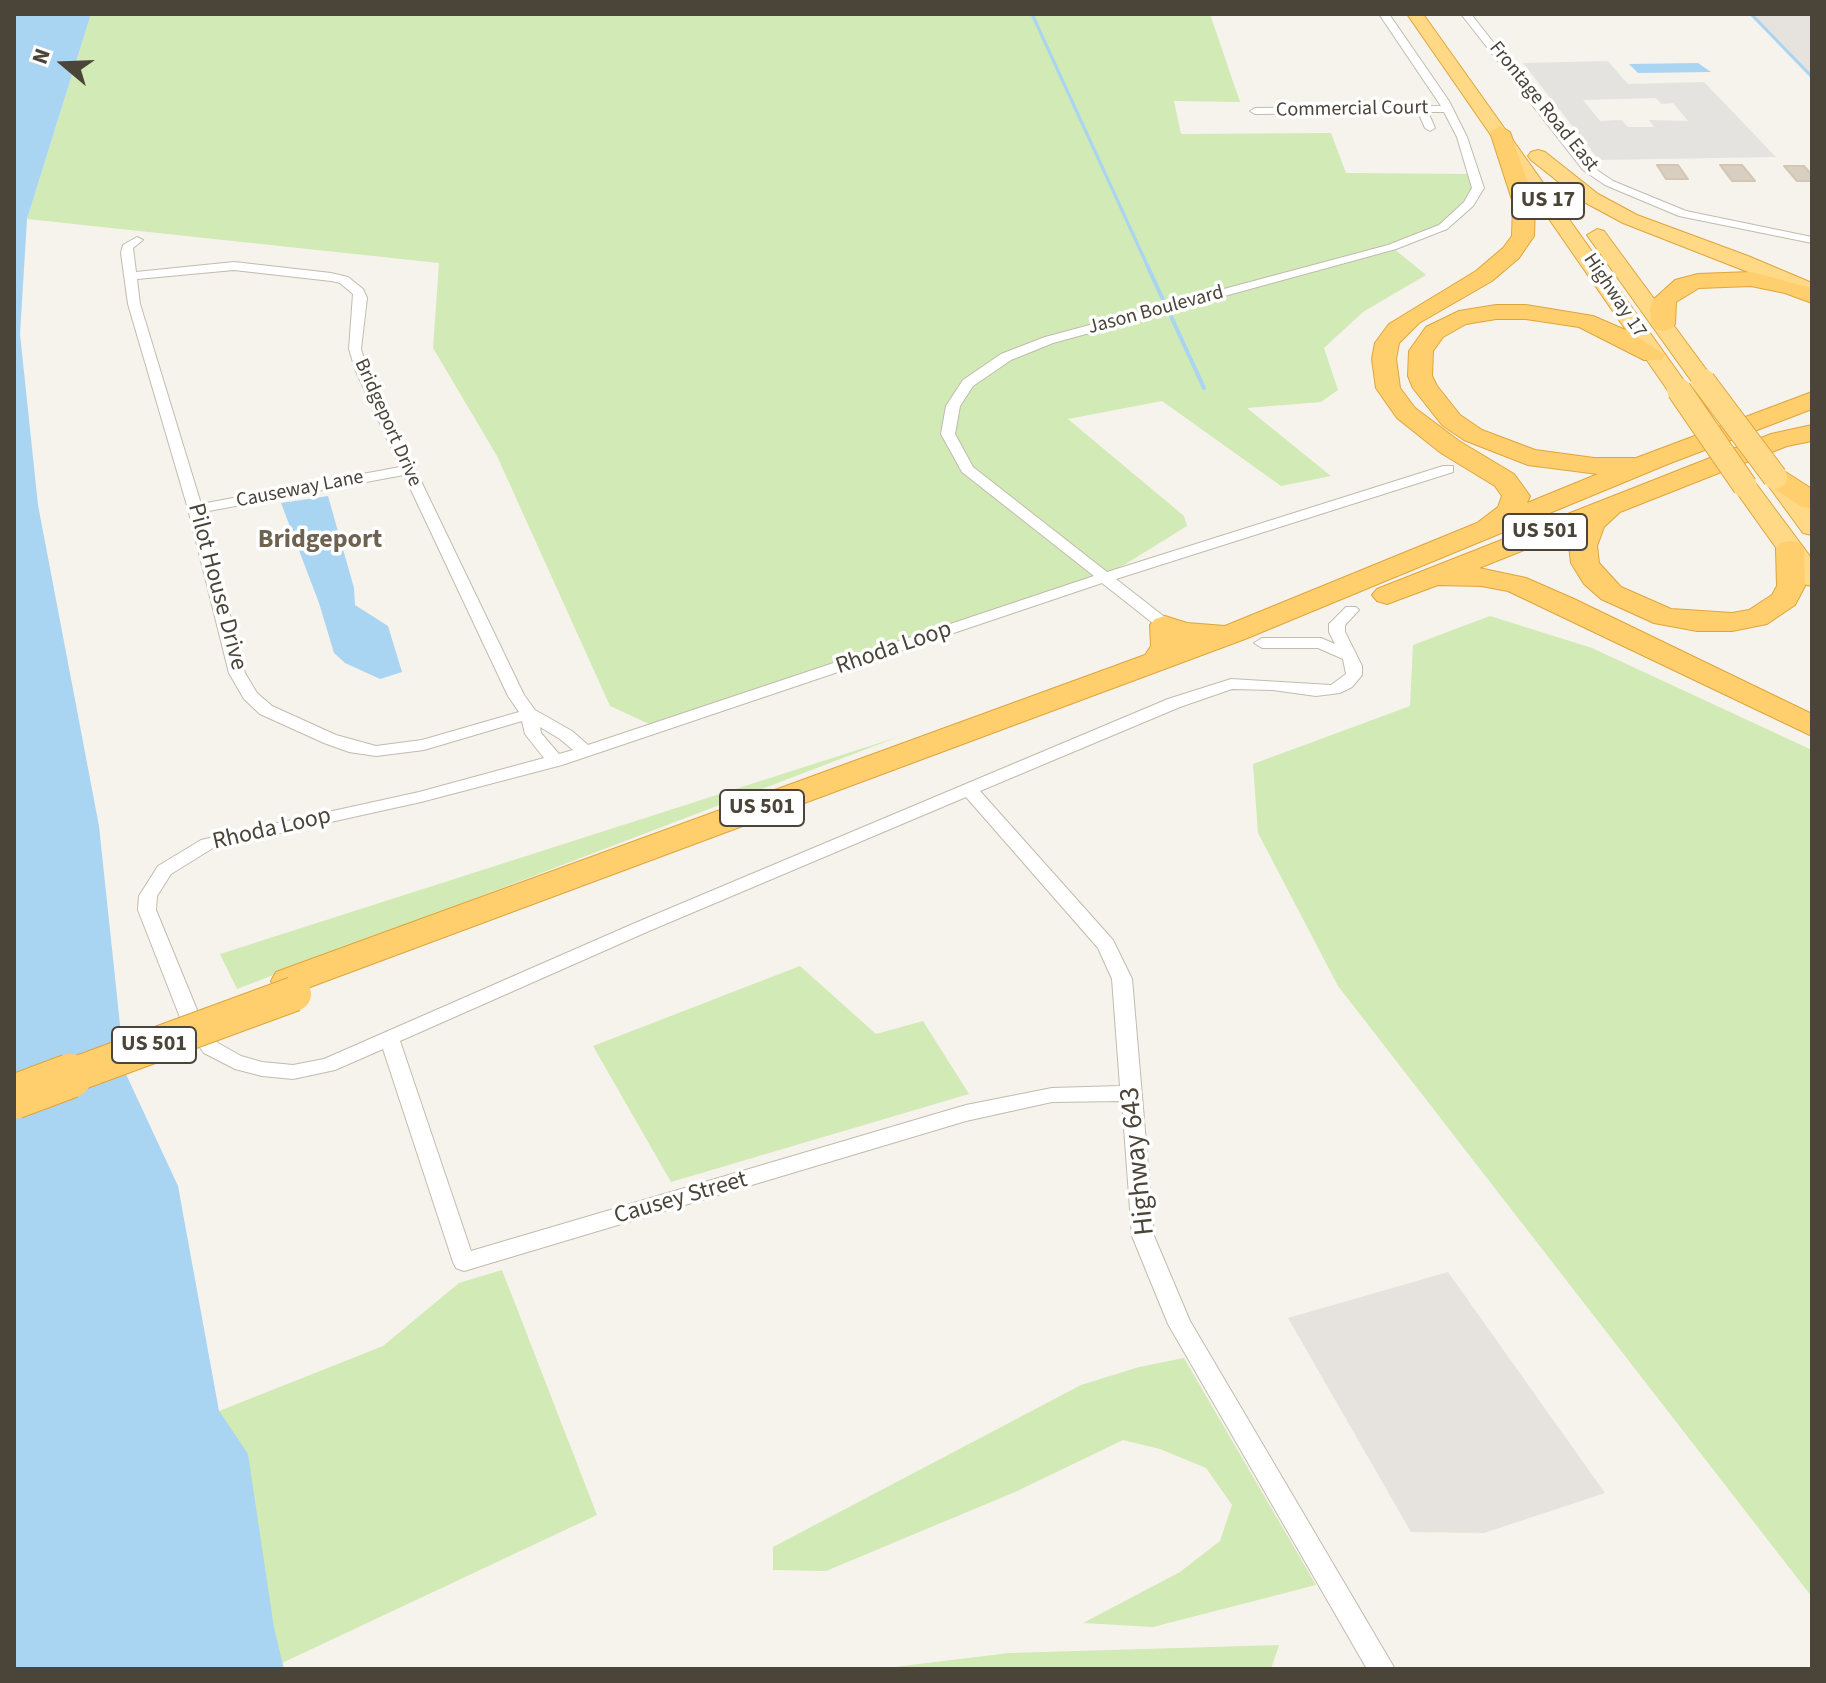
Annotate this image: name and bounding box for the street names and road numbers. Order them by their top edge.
street label: Frontage Road East [1483,37,1603,177]
street label: Commercial Court [1276,97,1428,123]
road number: US 17 [1512,183,1584,219]
street label: Highway 17 [1577,249,1651,343]
street label: Jason Boulevard [1086,281,1226,341]
street label: Bridgeport Drive [348,355,426,491]
street label: Causeway Lane [234,466,366,514]
street label: Pilot House Drive [180,500,252,674]
road number: US 501 [1503,514,1587,550]
street label: Rhoda Loop [832,616,956,682]
road number: US 501 [720,790,804,826]
street label: Rhoda Loop [210,802,334,858]
road number: US 501 [112,1027,196,1063]
street label: Highway 643 [1115,1085,1163,1237]
street label: Causey Street [611,1166,751,1232]

